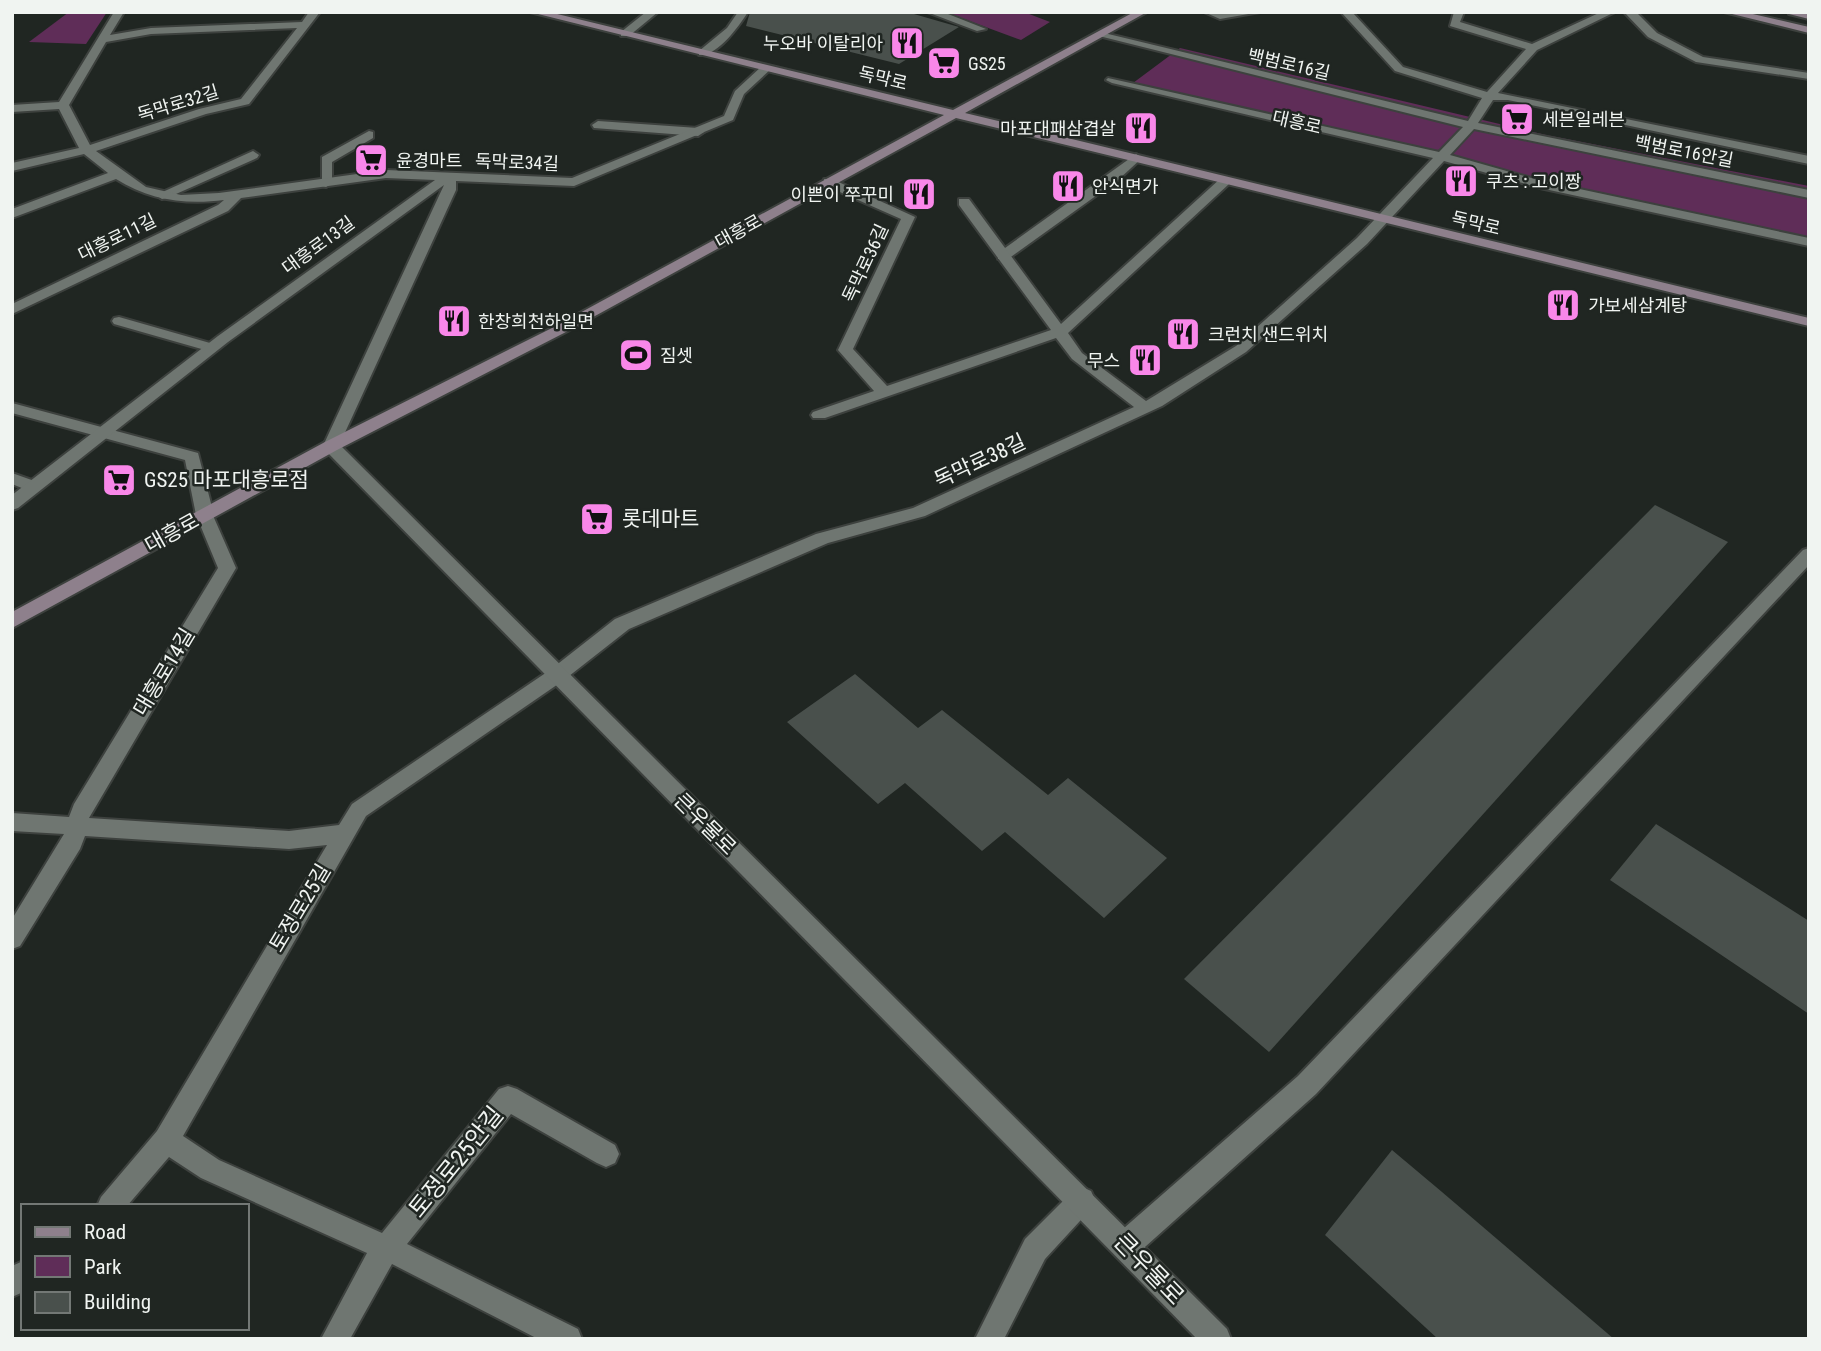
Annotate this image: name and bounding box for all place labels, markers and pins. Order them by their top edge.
restaurant icon: 누오바 이탈리아 [888,24,926,62]
place label: 누오바 이탈리아 [763,33,883,54]
supermarket icon: GS25 [925,44,963,82]
place label: GS25 [968,53,1006,74]
supermarket icon: 세븐일레븐 [1498,100,1536,138]
restaurant icon: 마포대패삼겹살 [1122,109,1160,147]
place label: 세븐일레븐 [1542,109,1625,130]
place label: 마포대패삼겹살 [1000,118,1116,139]
supermarket icon: 윤경마트 [352,141,390,179]
place label: 윤경마트 [396,150,462,171]
restaurant icon: 쿠츠 : 고이짱 [1442,162,1480,200]
restaurant icon: 안식면가 [1049,167,1087,205]
place label: 쿠츠 : 고이짱 [1486,171,1581,192]
restaurant icon: 이쁜이 쭈꾸미 [900,175,938,213]
place label: 안식면가 [1092,176,1159,197]
place label: 이쁜이 쭈꾸미 [791,184,894,205]
restaurant icon: 가보세삼계탕 [1544,286,1582,324]
place label: 가보세삼계탕 [1588,295,1687,316]
restaurant icon: 한창희천하일면 [435,302,473,340]
place label: 한창희천하일면 [478,311,594,332]
restaurant icon: 크런치 샌드위치 [1164,315,1202,353]
place label: 크런치 샌드위치 [1208,324,1328,345]
sports icon: 짐셋 [617,336,655,374]
restaurant icon: 무스 [1126,341,1164,379]
place label: 짐셋 [660,345,693,366]
place label: 무스 [1087,350,1120,371]
supermarket icon: GS25 마포대흥로점 [100,461,138,499]
place label: GS25 마포대흥로점 [144,468,309,492]
supermarket icon: 롯데마트 [578,500,616,538]
place label: 롯데마트 [622,507,699,531]

